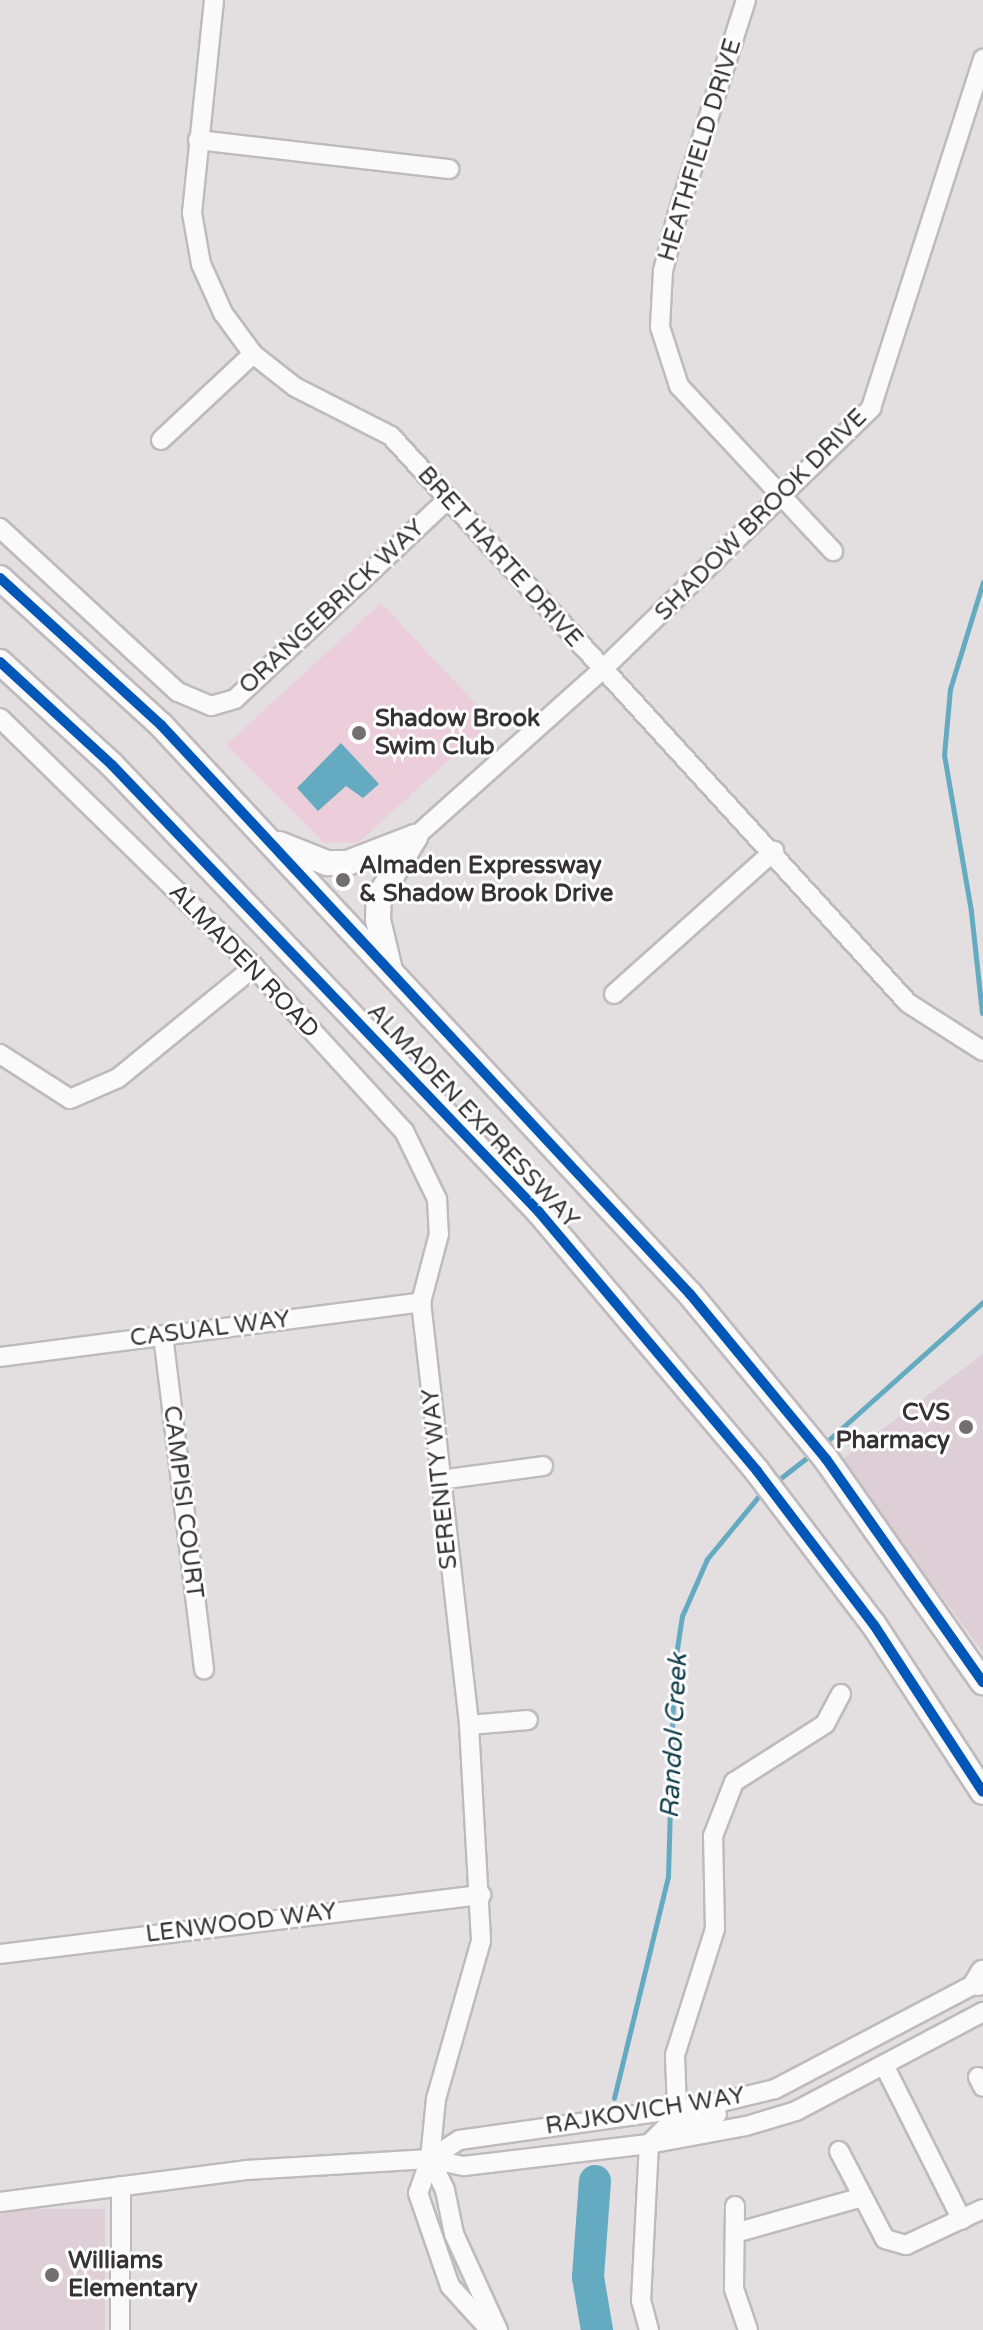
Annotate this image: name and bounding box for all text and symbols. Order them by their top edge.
street label: HEATHFIELD DRIVE [652,35,748,265]
street label: SHADOW BROOK DRIVE [649,403,873,627]
street label: BRET HARTE DRIVE [411,461,589,653]
street label: ORANGEBRICK WAY [233,514,431,700]
place label: Shadow Brook Swim Club [375,705,540,761]
marker: Shadow Brook Swim Club [350,724,368,742]
place label: Almaden Expressway & Shadow Brook Drive [359,852,613,908]
marker: Almaden Expressway & Shadow Brook Drive [334,871,352,889]
street label: ALMADEN ROAD [163,878,325,1044]
street label: ALMADEN EXPRESSWAY [361,997,585,1235]
street label: CASUAL WAY [128,1305,292,1353]
street label: SERENITY WAY [416,1387,464,1571]
place label: CVS Pharmacy [836,1399,950,1455]
street label: CAMPISI COURT [157,1404,209,1600]
marker: CVS Pharmacy [957,1418,975,1436]
water label: Randol Creek [654,1653,694,1819]
street label: LENWOOD WAY [144,1897,338,1949]
street label: RAJKOVICH WAY [543,2081,747,2141]
place label: Williams Elementary [68,2247,198,2303]
marker: Williams Elementary [43,2266,61,2284]

